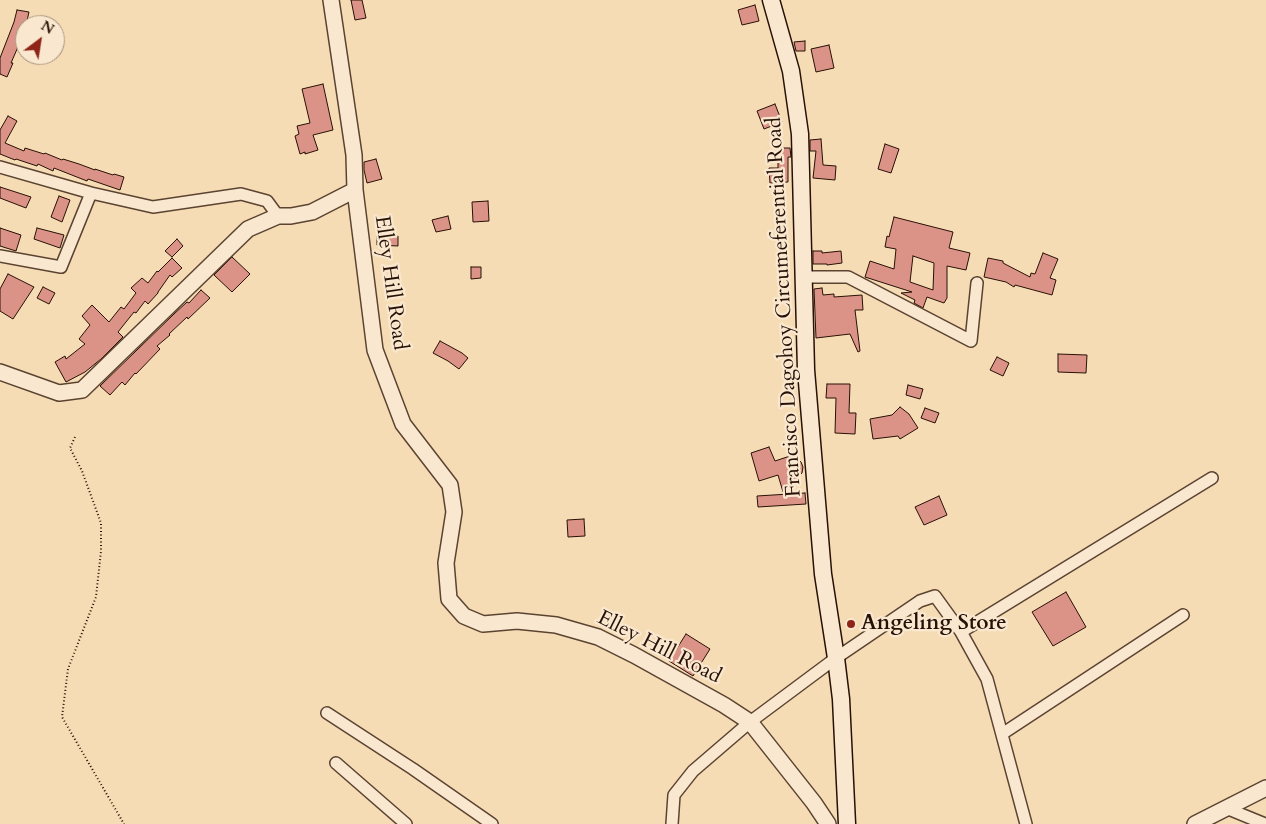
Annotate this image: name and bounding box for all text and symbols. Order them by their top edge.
north arrow [15,15,65,65]
text: N [37,16,58,39]
street label: Francisco Dagohoy Circumeferential Road [762,116,808,498]
street label: Elley Hill Road [368,214,412,352]
street label: Elley Hill Road [593,606,725,690]
place label: Angeling Store [861,611,1007,637]
marker: Angeling Store [845,618,857,630]

